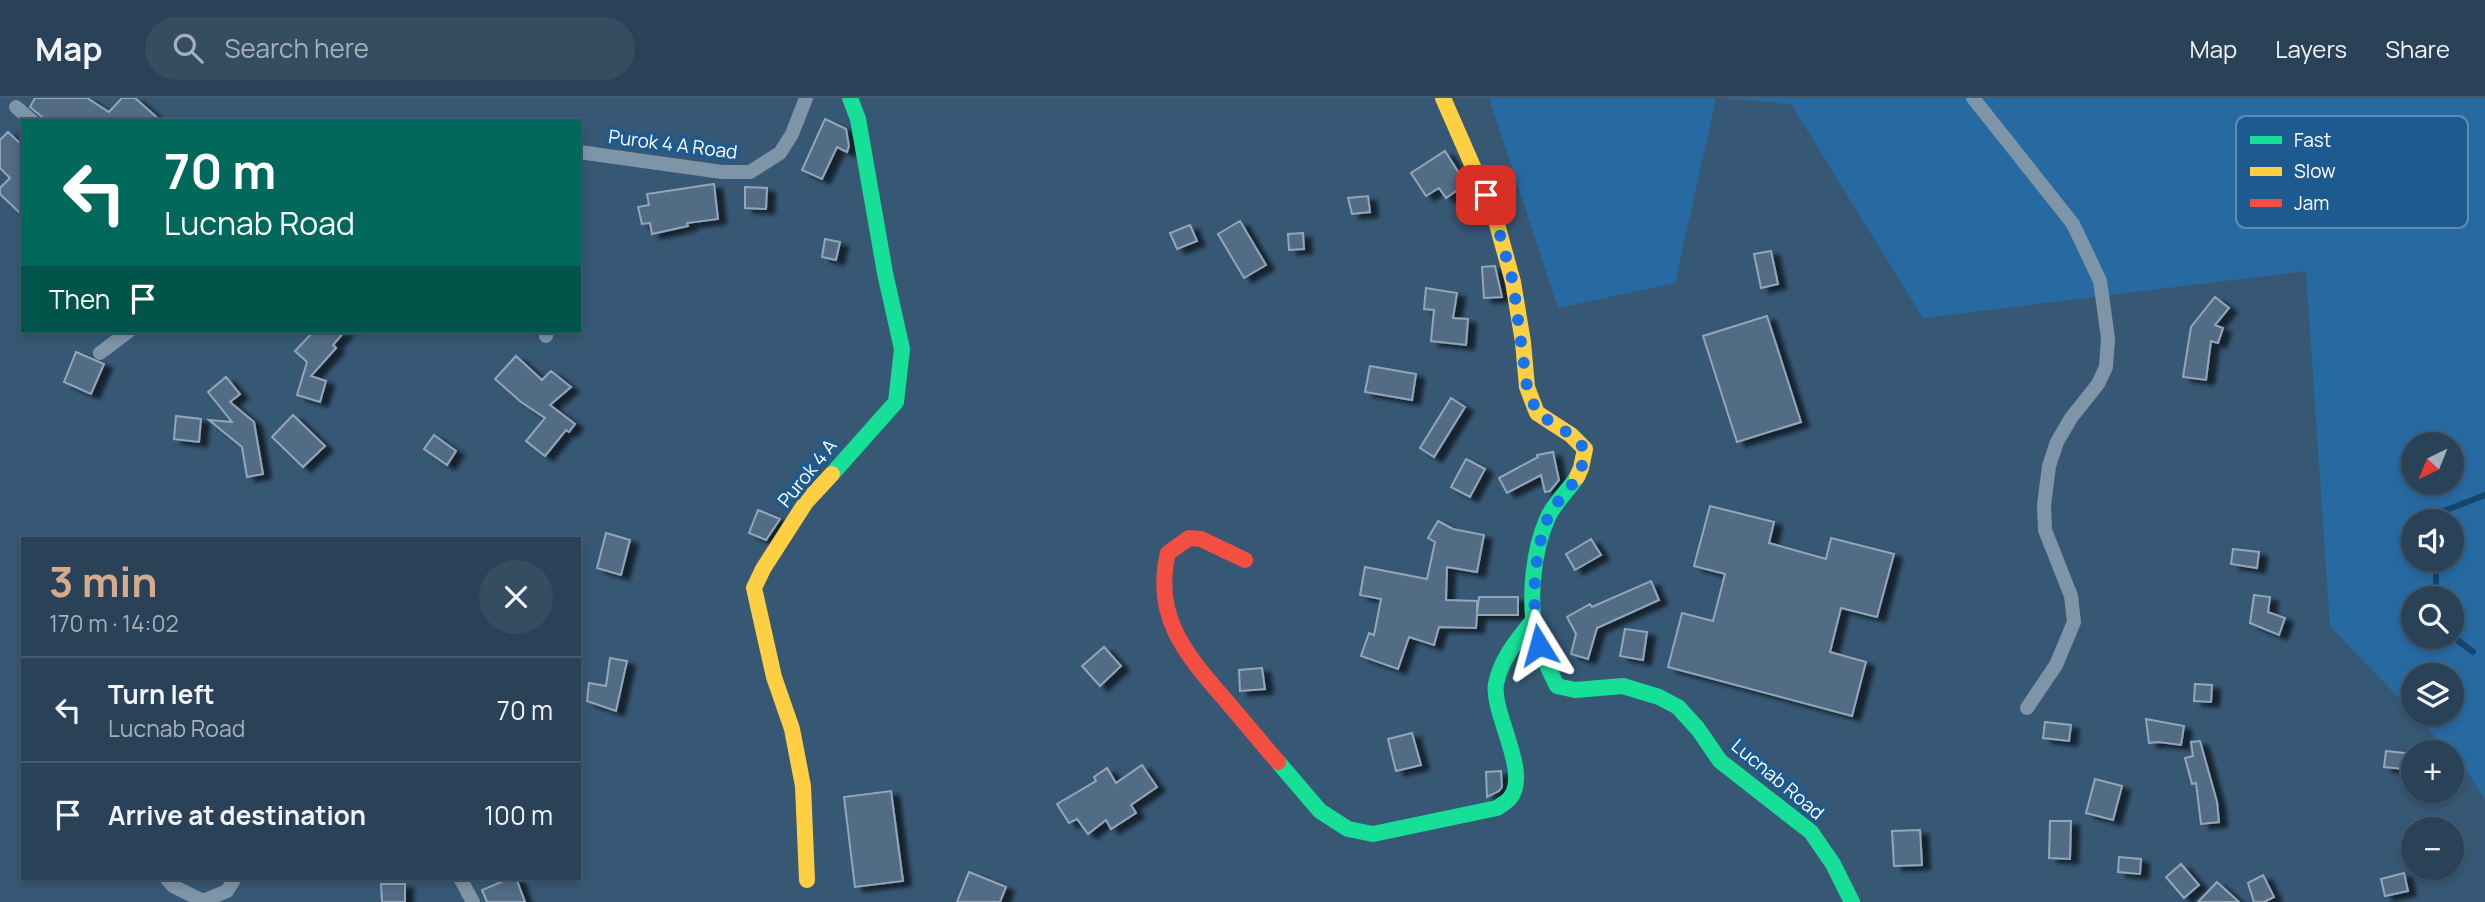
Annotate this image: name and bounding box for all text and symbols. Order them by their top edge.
search box [145,17,635,80]
text: Map [35,26,103,71]
icon: search [169,29,207,67]
text: Search here [225,30,369,66]
text: Map [2190,32,2237,65]
text: Layers [2275,32,2347,65]
text: Share [2385,32,2450,65]
legend [2236,116,2468,228]
street label: Purok 4 A Road [607,123,739,165]
text: Fast [2294,127,2331,153]
text: 70 m [164,137,276,204]
icon: left [49,147,140,238]
text: Slow [2294,158,2336,184]
pin [1456,165,1516,225]
icon: arrive [1467,176,1505,214]
text: Jam [2294,190,2329,216]
text: Lucnab Road [164,201,355,245]
icon: arrive [124,280,162,318]
text: Then [49,281,110,317]
north arrow [2401,432,2464,495]
map controls [2401,432,2464,880]
street label: Purok 4 A [771,433,843,513]
button: sound [2401,509,2464,572]
text: 3 min [49,552,158,610]
button: close [479,560,553,634]
button: search [2401,586,2464,649]
text: 170 m · 14:02 [49,607,179,639]
position arrow [1502,608,1576,682]
button: layers [2401,663,2464,726]
text: Turn left [108,676,215,712]
icon: left [49,691,87,729]
text: 70 m [497,692,553,728]
text: Lucnab Road [108,712,245,744]
street label: Lucnab Road [1726,733,1830,825]
button: + [2401,740,2464,803]
icon: arrive [49,796,87,834]
text: Arrive at destination [108,797,366,833]
text: 100 m [484,797,553,833]
button: − [2401,817,2464,880]

